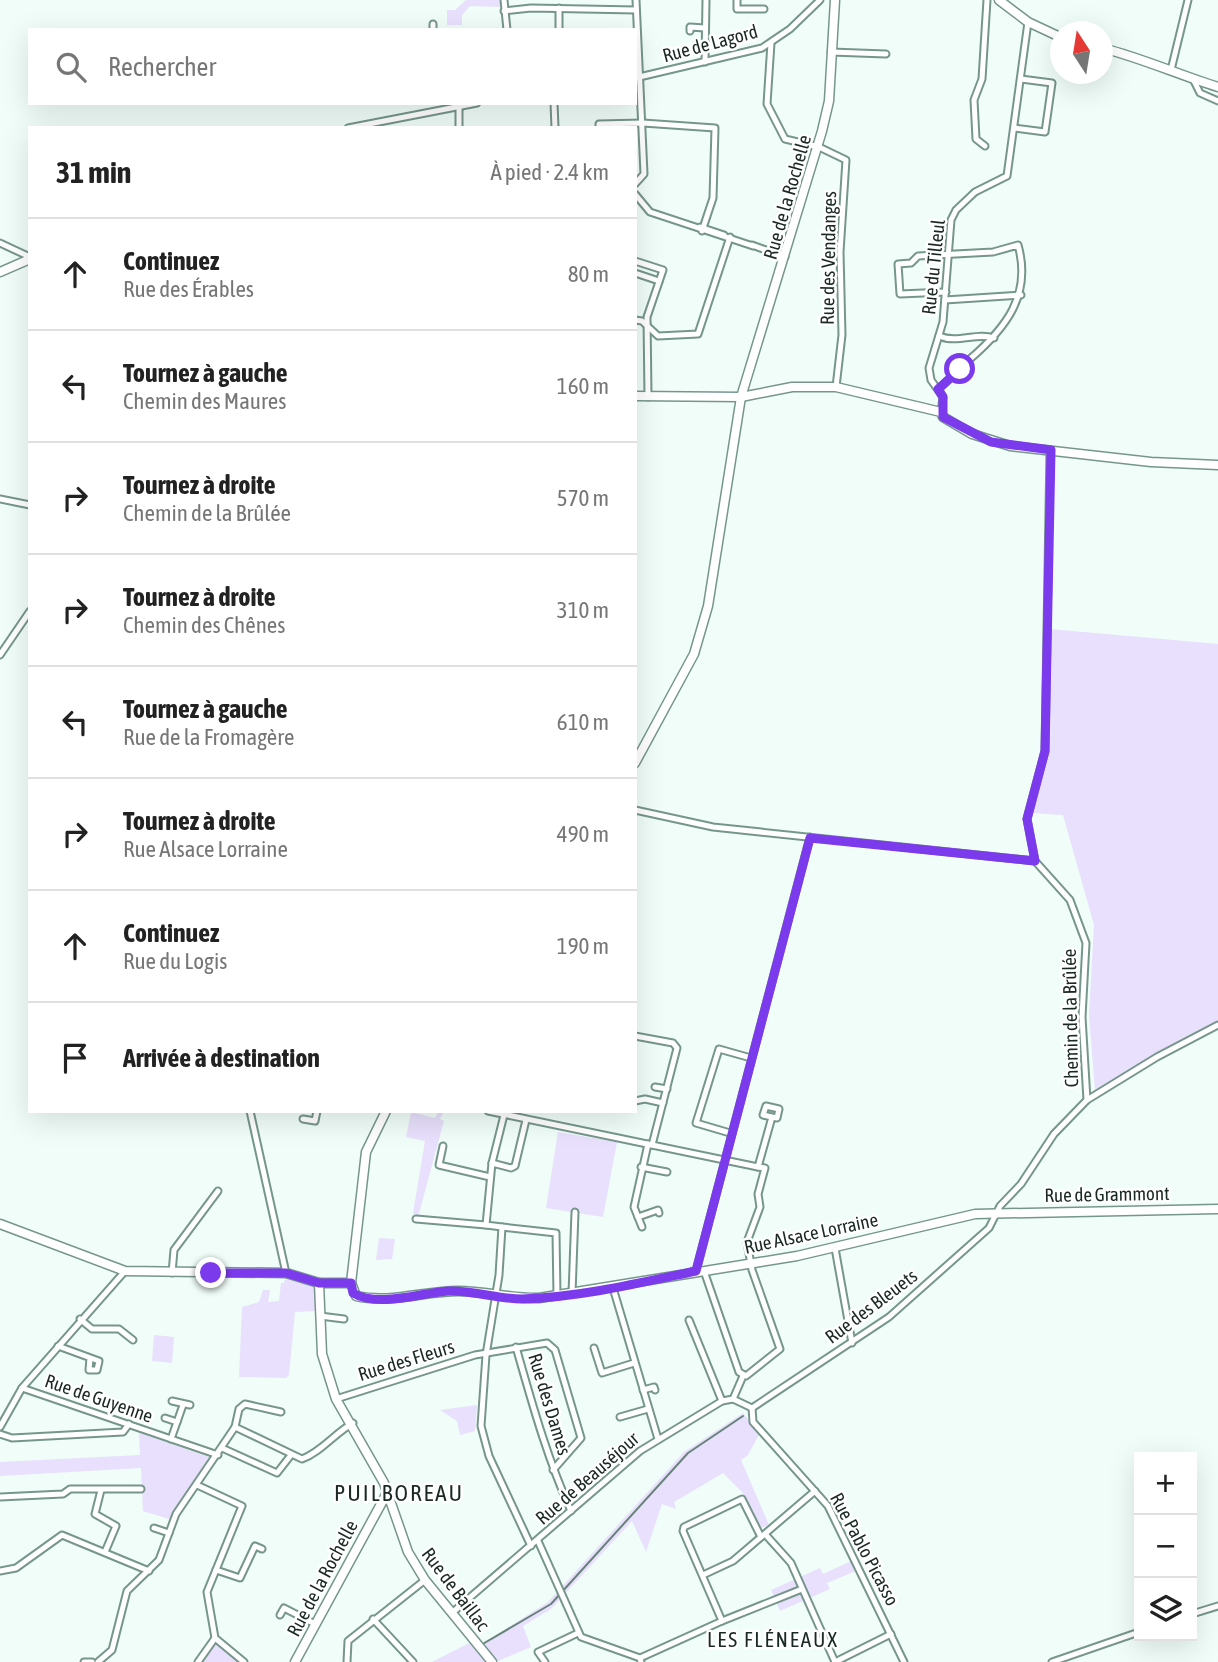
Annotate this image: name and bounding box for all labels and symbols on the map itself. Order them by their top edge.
street label: Rue de Lagord [660,20,760,66]
north arrow [1050,21,1113,84]
street label: Rue de la Rochelle [759,132,815,262]
street label: Rue des Vendanges [816,191,840,325]
street label: Rue du Tilleul [917,218,949,316]
route start [944,353,975,384]
street label: Chemin de la Brûlée [1058,948,1082,1088]
street label: Rue de Grammont [1044,1182,1170,1206]
street label: Rue Alsace Lorraine [742,1208,880,1258]
route end [195,1257,226,1288]
street label: Rue des Bleuets [821,1264,922,1348]
street label: Rue des Fleurs [355,1335,457,1385]
street label: Rue des Dames [524,1350,576,1458]
street label: Rue de Guyenne [42,1369,156,1427]
street label: Rue de Beauséjour [531,1427,643,1529]
district label: PUILBOREAU [334,1480,464,1506]
street label: Rue Pablo Picasso [826,1489,904,1609]
street label: Rue de la Rochelle [282,1516,362,1640]
street label: Rue de Baillac [418,1543,495,1636]
district label: LES FLÉNEAUX [707,1627,839,1651]

